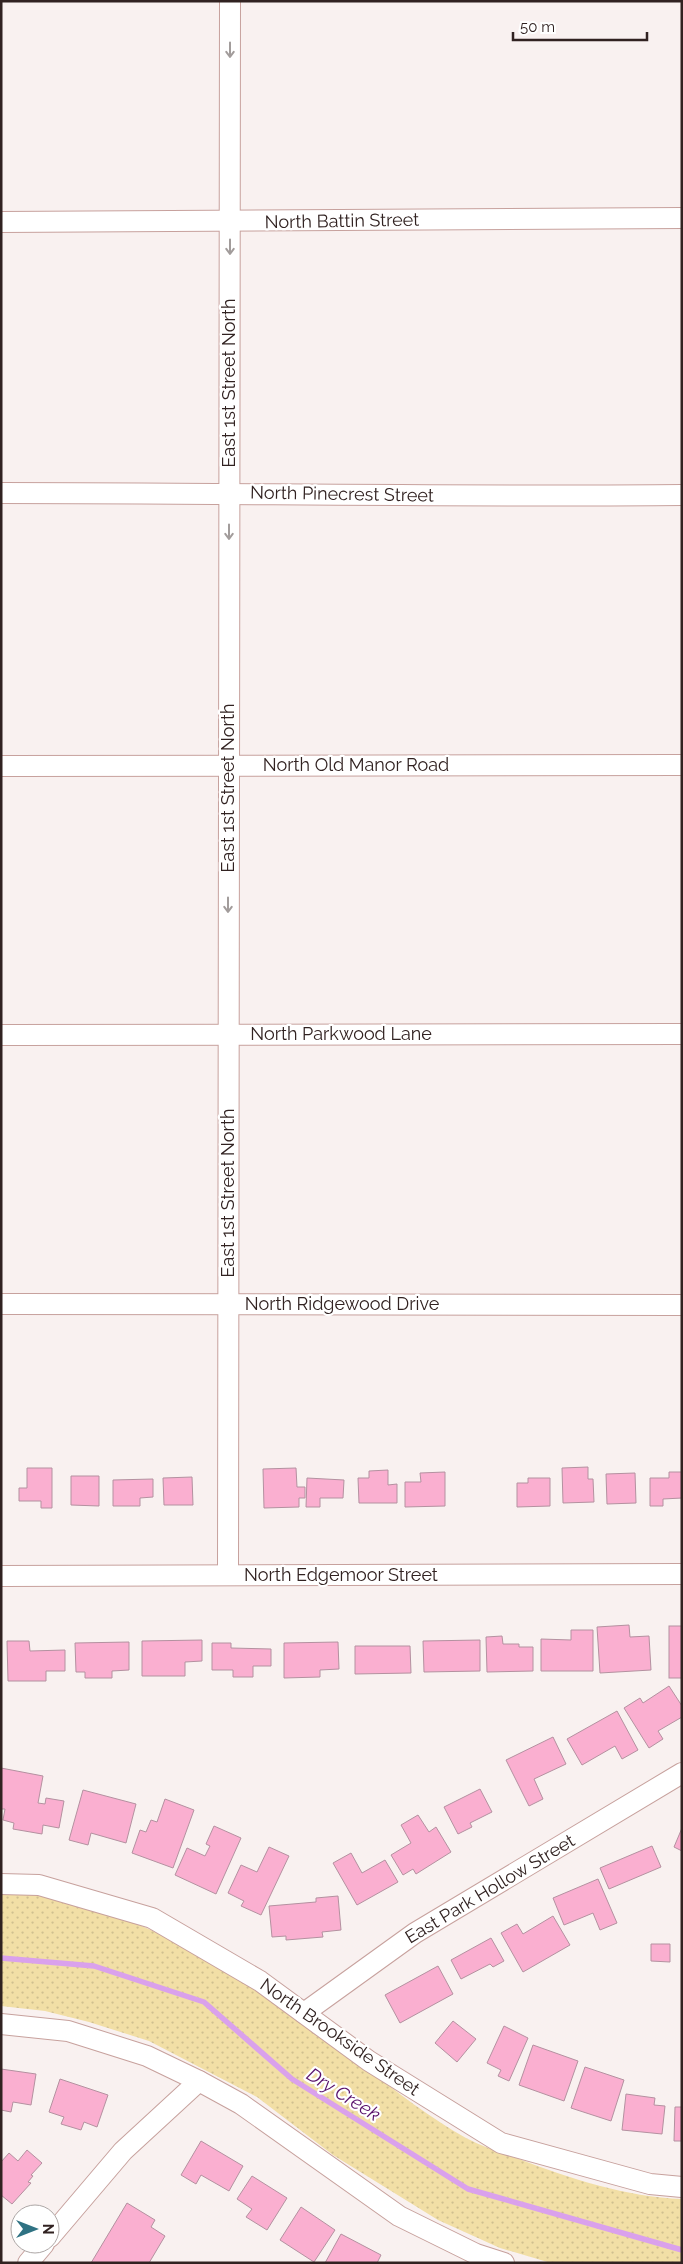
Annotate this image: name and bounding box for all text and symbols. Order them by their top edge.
scale bar [513,10,647,42]
text: 50 m [520,18,555,36]
one-way arrow [225,42,235,58]
street label: North Battin Street [265,209,419,232]
one-way arrow [225,239,235,255]
street label: East 1st Street North [218,299,239,467]
street label: North Pinecrest Street [250,481,434,506]
one-way arrow [224,524,234,540]
street label: East 1st Street North [217,704,238,872]
street label: North Old Manor Road [263,754,449,775]
one-way arrow [223,896,233,913]
street label: North Parkwood Lane [250,1023,432,1044]
street label: East 1st Street North [217,1109,238,1277]
street label: North Ridgewood Drive [245,1293,440,1314]
street label: North Edgemoor Street [244,1564,438,1585]
street label: East Park Hollow Street [401,1830,578,1948]
street label: North Brookside Street [257,1974,424,2100]
water label: Dry Creek [303,2063,385,2125]
north arrow [10,2204,60,2254]
text: N [40,2224,56,2234]

